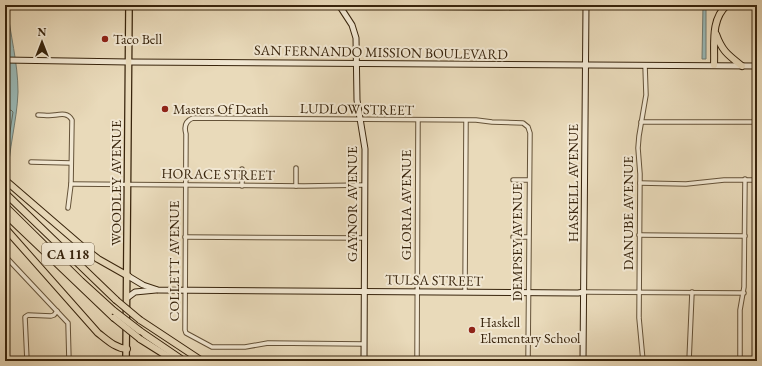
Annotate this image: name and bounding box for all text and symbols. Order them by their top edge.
north arrow [22,22,62,62]
text: N [38,25,47,39]
place label: Taco Bell [113,30,163,48]
marker: Taco Bell [100,34,110,44]
street label: SAN FERNANDO MISSION BOULEVARD [254,41,509,63]
street label: LUDLOW STREET [300,99,415,119]
place label: Masters Of Death [173,100,268,118]
marker: Masters Of Death [160,104,170,114]
street label: WOODLEY AVENUE [107,120,125,246]
street label: HASKELL AVENUE [564,124,582,242]
street label: GAYNOR AVENUE [343,146,361,262]
street label: GLORIA AVENUE [397,150,415,260]
street label: DANUBE AVENUE [619,156,637,270]
street label: HORACE STREET [161,164,276,184]
street label: DEMPSEY AVENUE [508,183,526,301]
street label: COLLETT AVENUE [165,201,183,321]
road number: CA 118 [42,243,94,265]
street label: TULSA STREET [385,270,484,290]
place label: Haskell Elementary School [480,313,581,347]
marker: Haskell Elementary School [467,325,477,335]

